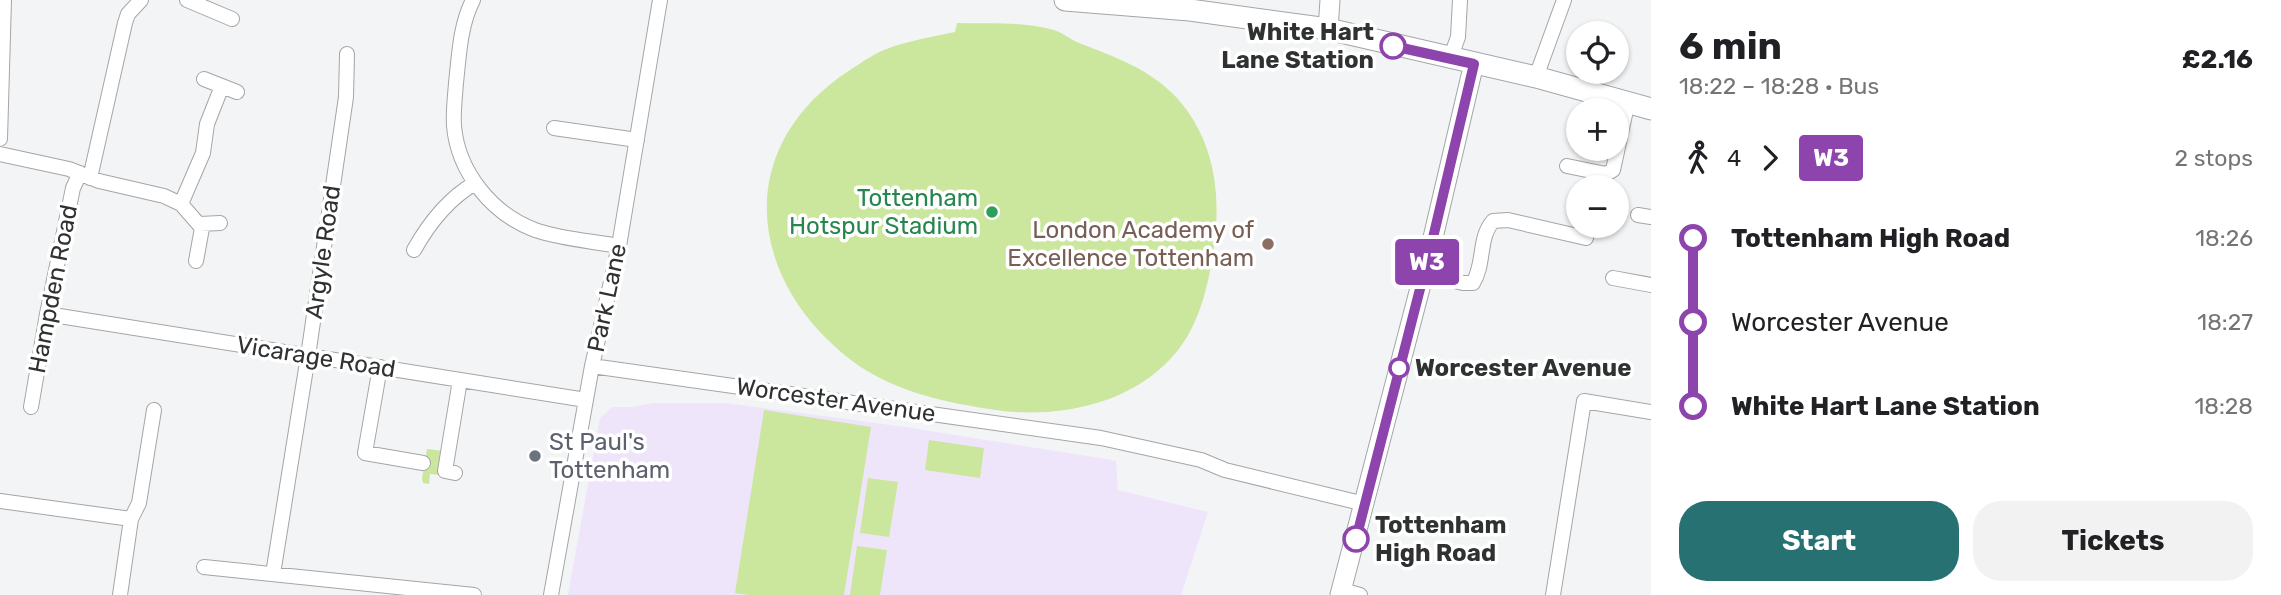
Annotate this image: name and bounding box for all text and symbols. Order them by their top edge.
place label: White Hart Lane Station [1221,18,1374,74]
map controls [1566,21,1629,238]
button: locate [1566,21,1629,84]
text: 6 min [1679,23,1782,69]
marker: White Hart Lane Station [1380,33,1406,59]
text: £2.16 [2182,44,2253,75]
text: 18:22 – 18:28 · Bus [1679,72,1879,100]
button: + [1566,98,1629,161]
icon: walk [1679,139,1717,177]
icon: forward [1751,139,1789,177]
text: 4 [1727,144,1741,172]
text: W3 [1813,144,1849,172]
text: 2 stops [2175,144,2253,172]
button: − [1566,175,1629,238]
street label: Argyle Road [300,183,346,321]
place label: Tottenham Hotspur Stadium [789,184,978,240]
street label: Hampden Road [23,202,83,376]
marker: Tottenham Hotspur Stadium [984,204,1000,220]
place label: London Academy of Excellence Tottenham [1007,216,1255,272]
text: Tottenham High Road [1731,223,2010,254]
text: 18:26 [2195,224,2253,252]
marker: London Academy of Excellence Tottenham [1260,236,1276,252]
line badge: W3 [1396,239,1458,285]
street label: Park Lane [582,241,632,355]
text: W3 [1409,248,1445,276]
text: Worcester Avenue [1731,307,1949,338]
text: 18:27 [2197,308,2253,336]
street label: Vicarage Road [234,331,398,383]
place label: Worcester Avenue [1415,354,1631,382]
marker: Worcester Avenue [1389,358,1409,378]
street label: Worcester Avenue [735,372,937,428]
text: White Hart Lane Station [1731,391,2040,422]
text: 18:28 [2195,392,2253,420]
place label: St Paul's Tottenham [549,428,670,484]
marker: St Paul's Tottenham [527,448,543,464]
button: Start [1679,501,1959,581]
button: Tickets [1973,501,2253,581]
place label: Tottenham High Road [1375,511,1506,567]
marker: Tottenham High Road [1343,526,1369,552]

